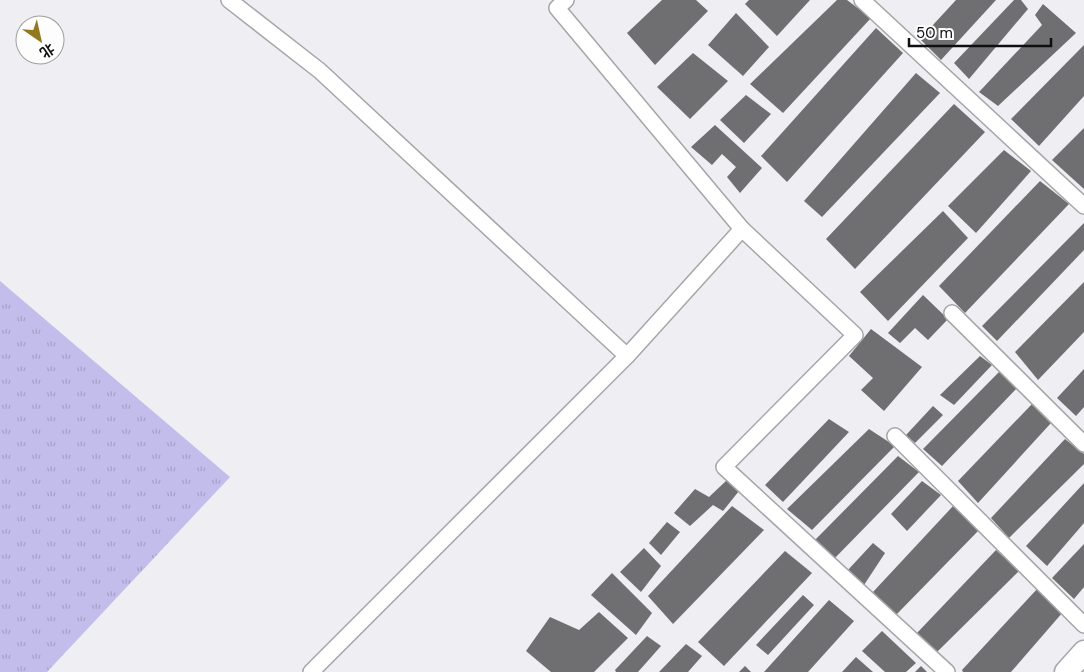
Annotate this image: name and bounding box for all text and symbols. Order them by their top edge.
north arrow [15,15,65,65]
scale bar [909,15,1052,47]
text: 50 m [916,23,953,43]
text: 北 [36,39,58,62]

